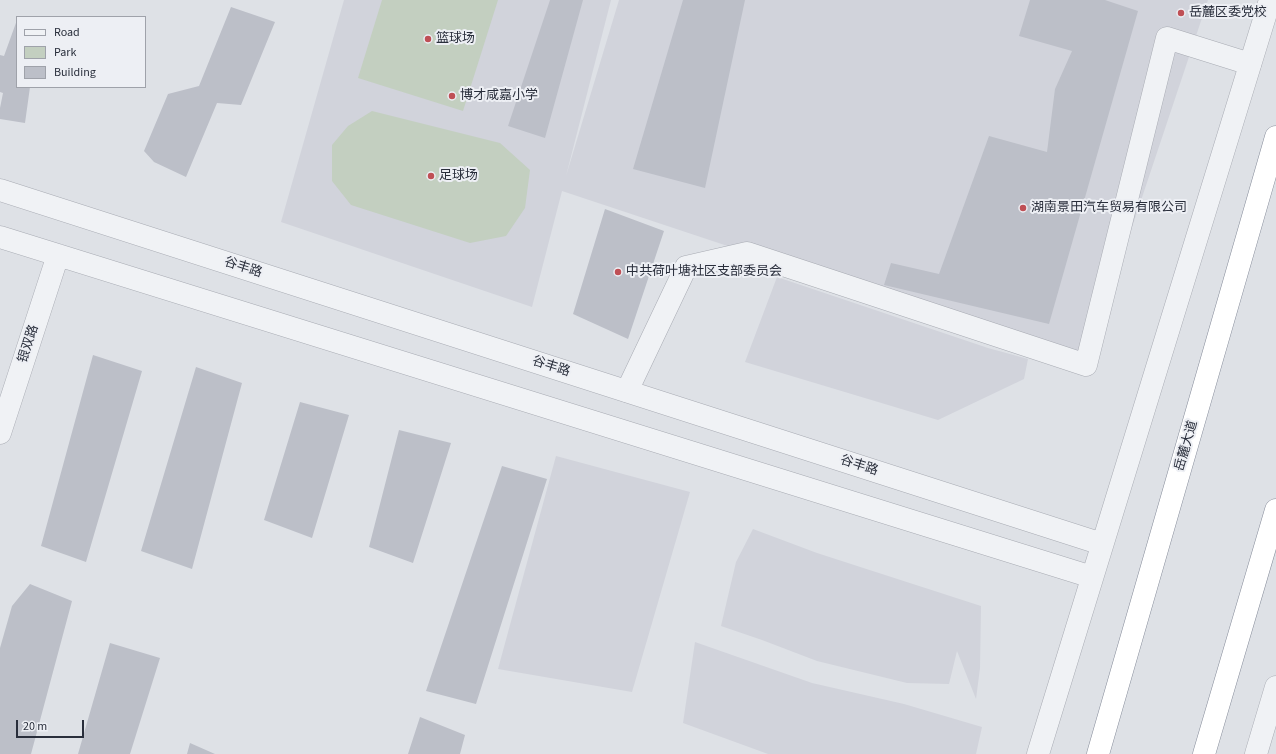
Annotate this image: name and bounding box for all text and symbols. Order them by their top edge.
place label: 岳麓区委党校 [1189,5,1267,21]
marker: 岳麓区委党校 [1176,8,1186,18]
legend [16,16,146,88]
text: Road [54,24,80,41]
place label: 篮球场 [436,31,475,47]
marker: 篮球场 [423,34,433,44]
text: Park [54,44,76,61]
text: Building [54,64,96,81]
place label: 博才咸嘉小学 [460,88,538,104]
marker: 博才咸嘉小学 [447,91,457,101]
place label: 足球场 [439,168,478,184]
marker: 足球场 [426,171,436,181]
place label: 湖南景田汽车贸易有限公司 [1031,200,1187,216]
marker: 湖南景田汽车贸易有限公司 [1018,203,1028,213]
street label: 谷丰路 [222,255,264,281]
place label: 中共荷叶塘社区支部委员会 [626,264,782,280]
marker: 中共荷叶塘社区支部委员会 [613,267,623,277]
street label: 银双路 [16,323,42,365]
street label: 谷丰路 [530,354,572,380]
street label: 岳麓大道 [1172,419,1202,473]
street label: 谷丰路 [838,453,880,479]
scale bar [18,712,86,738]
text: 20 m [23,718,47,735]

